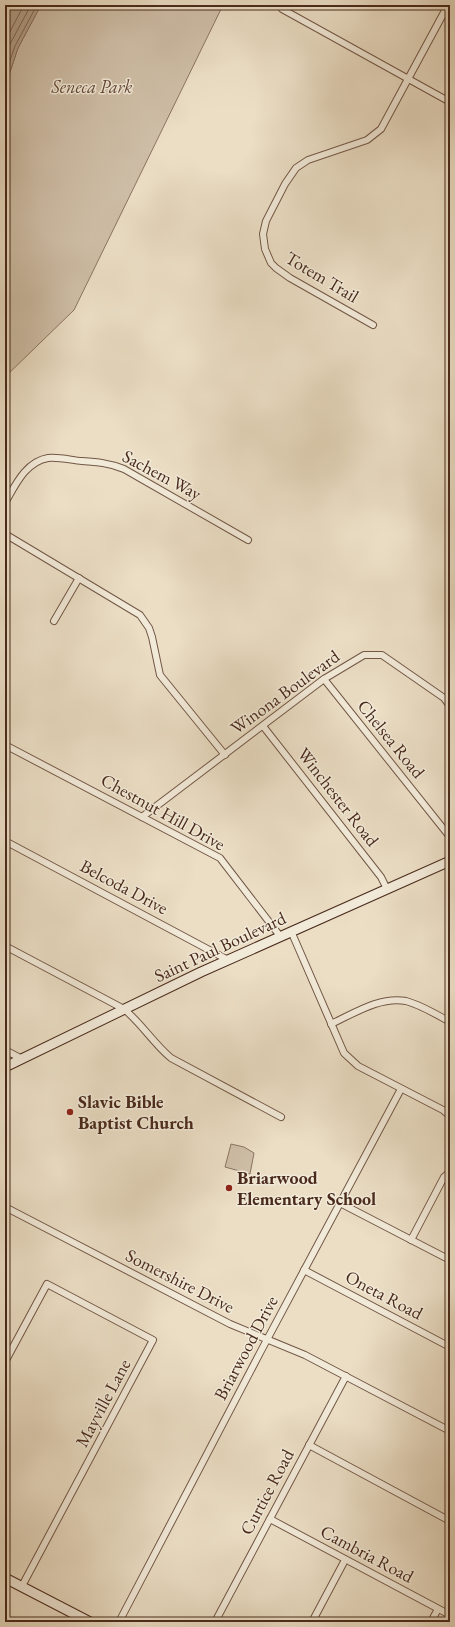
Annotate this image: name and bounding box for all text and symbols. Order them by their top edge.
park label: Seneca Park [50,75,133,98]
street label: Totem Trail [281,246,363,307]
street label: Sachem Way [119,444,206,505]
street label: Winona Boulevard [226,644,345,739]
street label: Chelsea Road [353,695,431,783]
street label: Winchester Road [293,743,385,852]
street label: Chestnut Hill Drive [97,768,229,855]
street label: Belcoda Drive [76,854,172,919]
street label: Saint Paul Boulevard [150,906,290,987]
place label: Slavic Bible Baptist Church [78,1090,194,1134]
marker: Slavic Bible Baptist Church [65,1107,75,1117]
place label: Briarwood Elementary School [237,1166,376,1210]
marker: Briarwood Elementary School [224,1183,234,1193]
street label: Somershire Drive [122,1243,238,1318]
street label: Oneta Road [342,1265,428,1325]
street label: Briarwood Drive [208,1292,283,1404]
street label: Mayville Lane [70,1355,135,1451]
street label: Curtice Road [234,1444,299,1538]
street label: Cambria Road [317,1519,418,1588]

